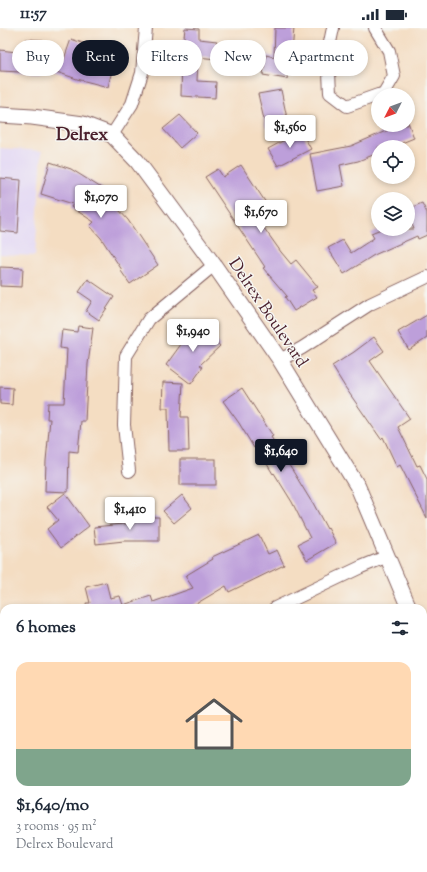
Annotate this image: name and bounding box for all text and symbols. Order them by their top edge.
text: 11:57 [20,4,47,25]
chip: Buy [12,40,64,76]
chip: Rent [72,40,129,76]
chip: Filters [137,40,202,76]
chip: New [210,40,266,76]
chip: Apartment [274,40,368,76]
north arrow [371,88,415,132]
map controls [371,88,415,236]
pin: $1,560 [257,115,323,149]
text: $1,560 [274,119,306,137]
district label: Delrex [56,123,108,149]
button: locate [371,140,415,184]
pin: $1,070 [68,185,134,219]
text: $1,070 [84,189,118,207]
button: layers [371,192,415,236]
pin: $1,670 [228,200,294,234]
text: $1,670 [244,204,278,222]
street label: Delrex Boulevard [222,254,313,373]
pin: $1,940 [160,319,226,353]
text: $1,940 [176,323,210,341]
pin: $1,640 [248,439,314,473]
text: $1,640 [264,443,298,461]
pin: $1,410 [97,497,163,531]
text: $1,410 [114,501,146,519]
text: 6 homes [16,616,76,640]
icon: filters [389,617,411,639]
icon: home [178,688,250,760]
text: $1,640/mo [16,794,89,818]
text: 3 rooms · 95 m² [16,818,97,836]
text: Delrex Boulevard [16,836,113,854]

